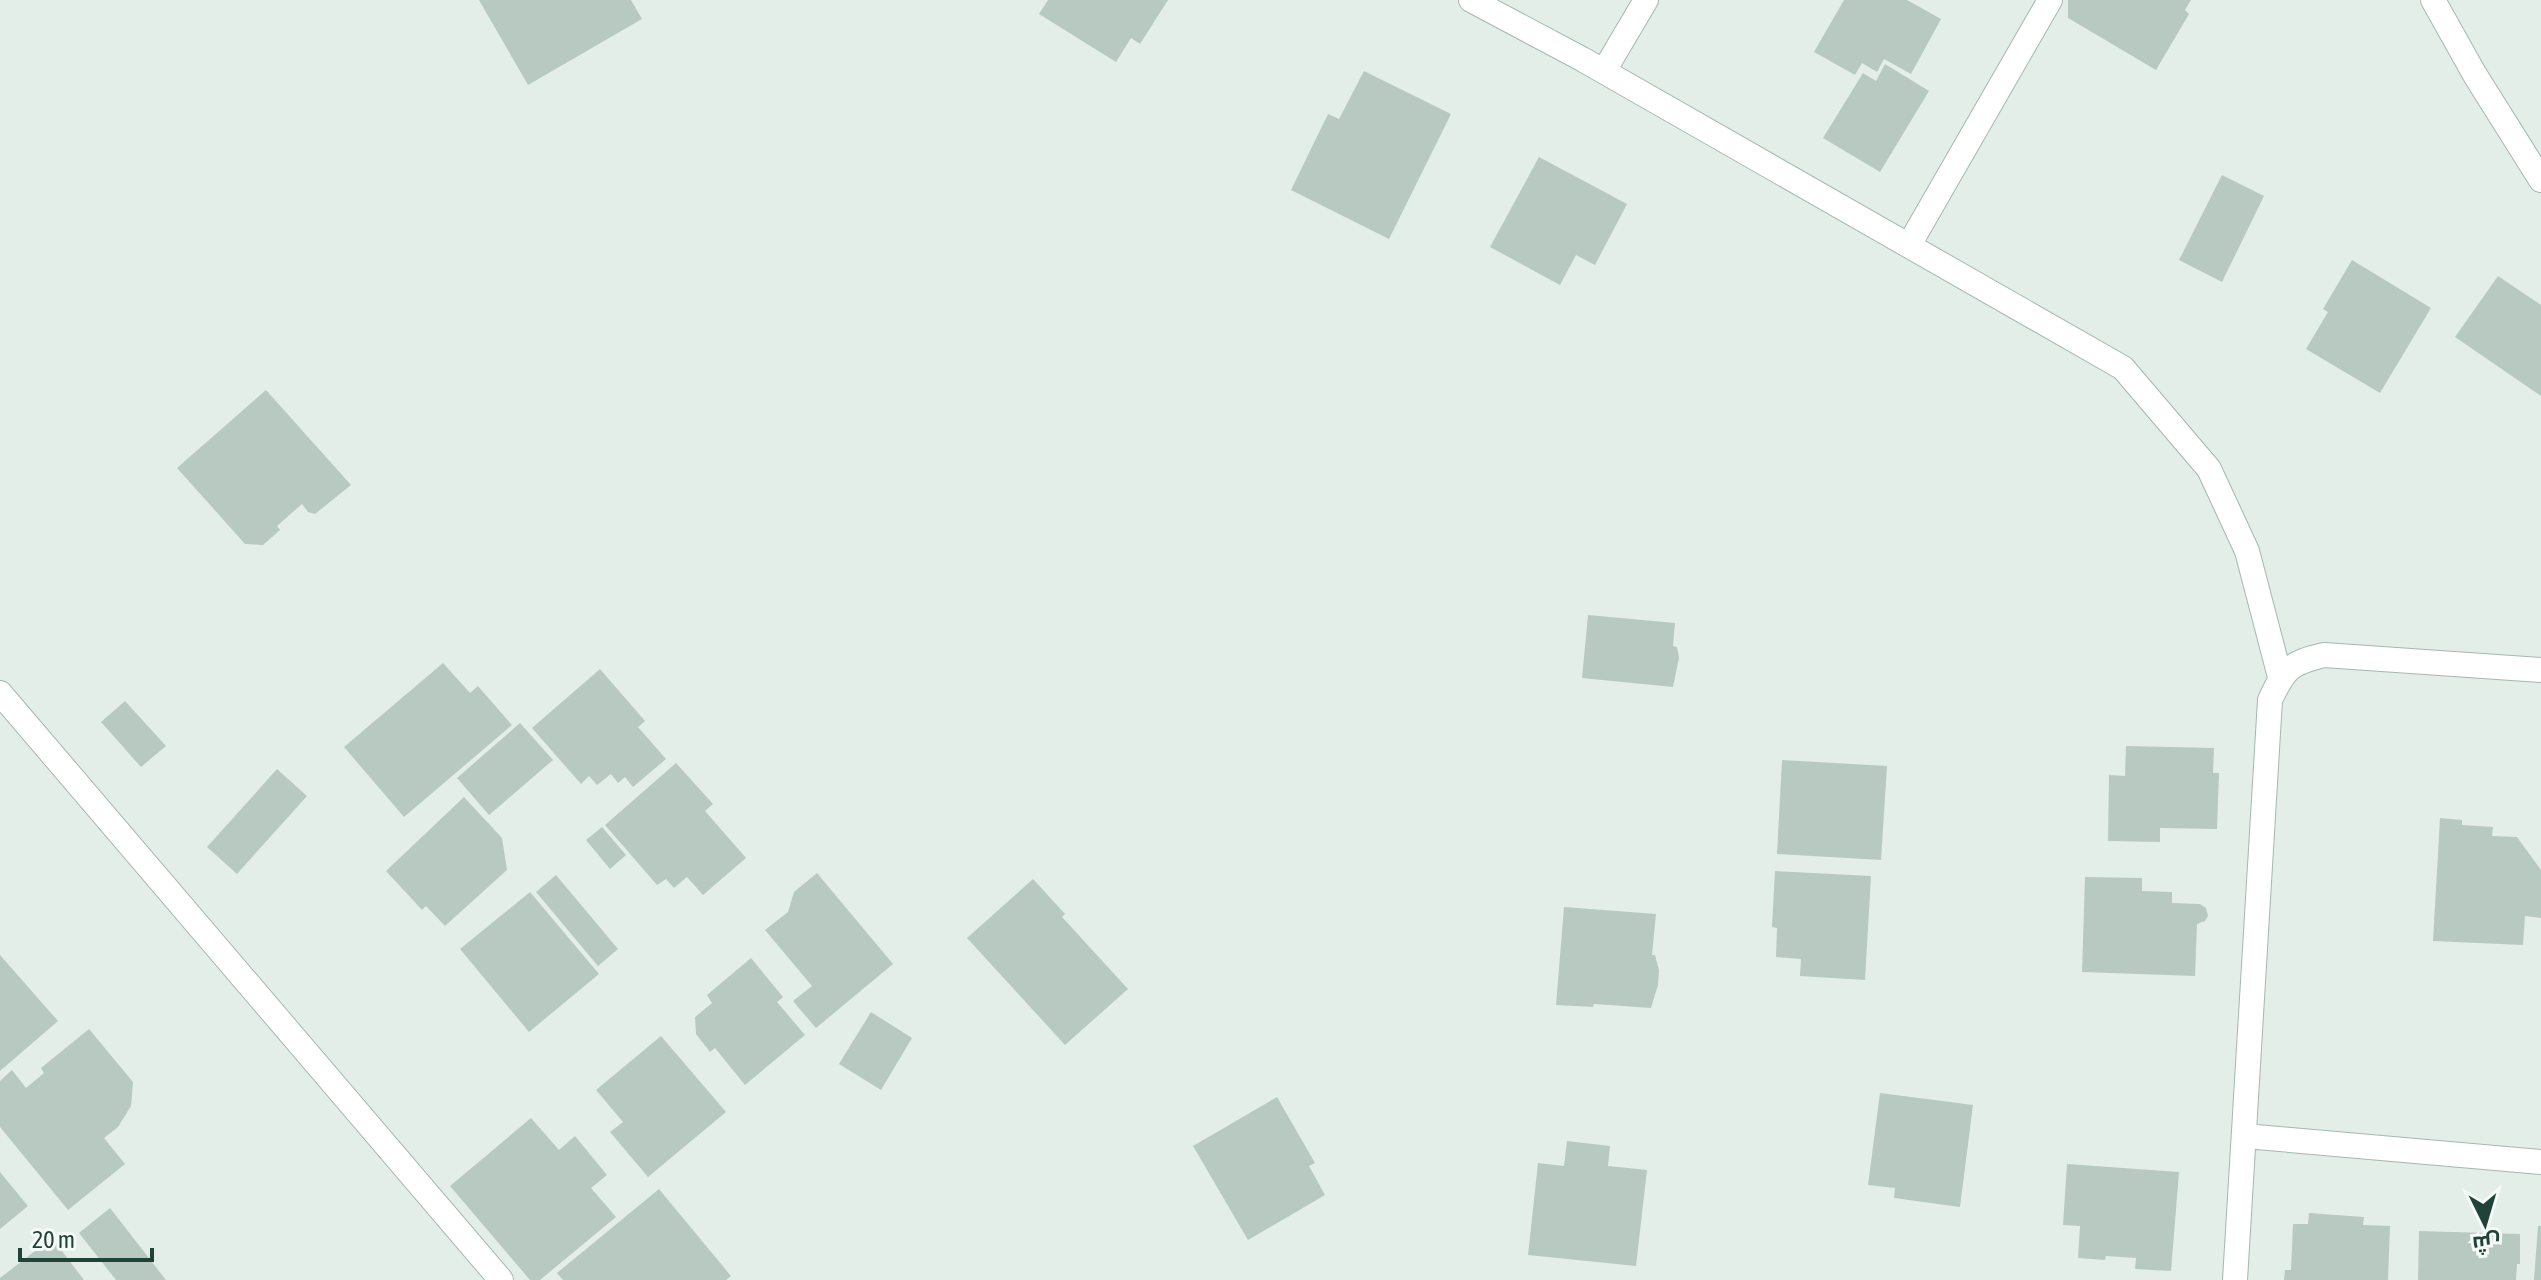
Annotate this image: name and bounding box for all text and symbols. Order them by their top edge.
north arrow [2445,1184,2525,1264]
scale bar [20,1212,152,1262]
text: 20 m [32,1226,75,1253]
text: ش [2471,1229,2502,1258]

